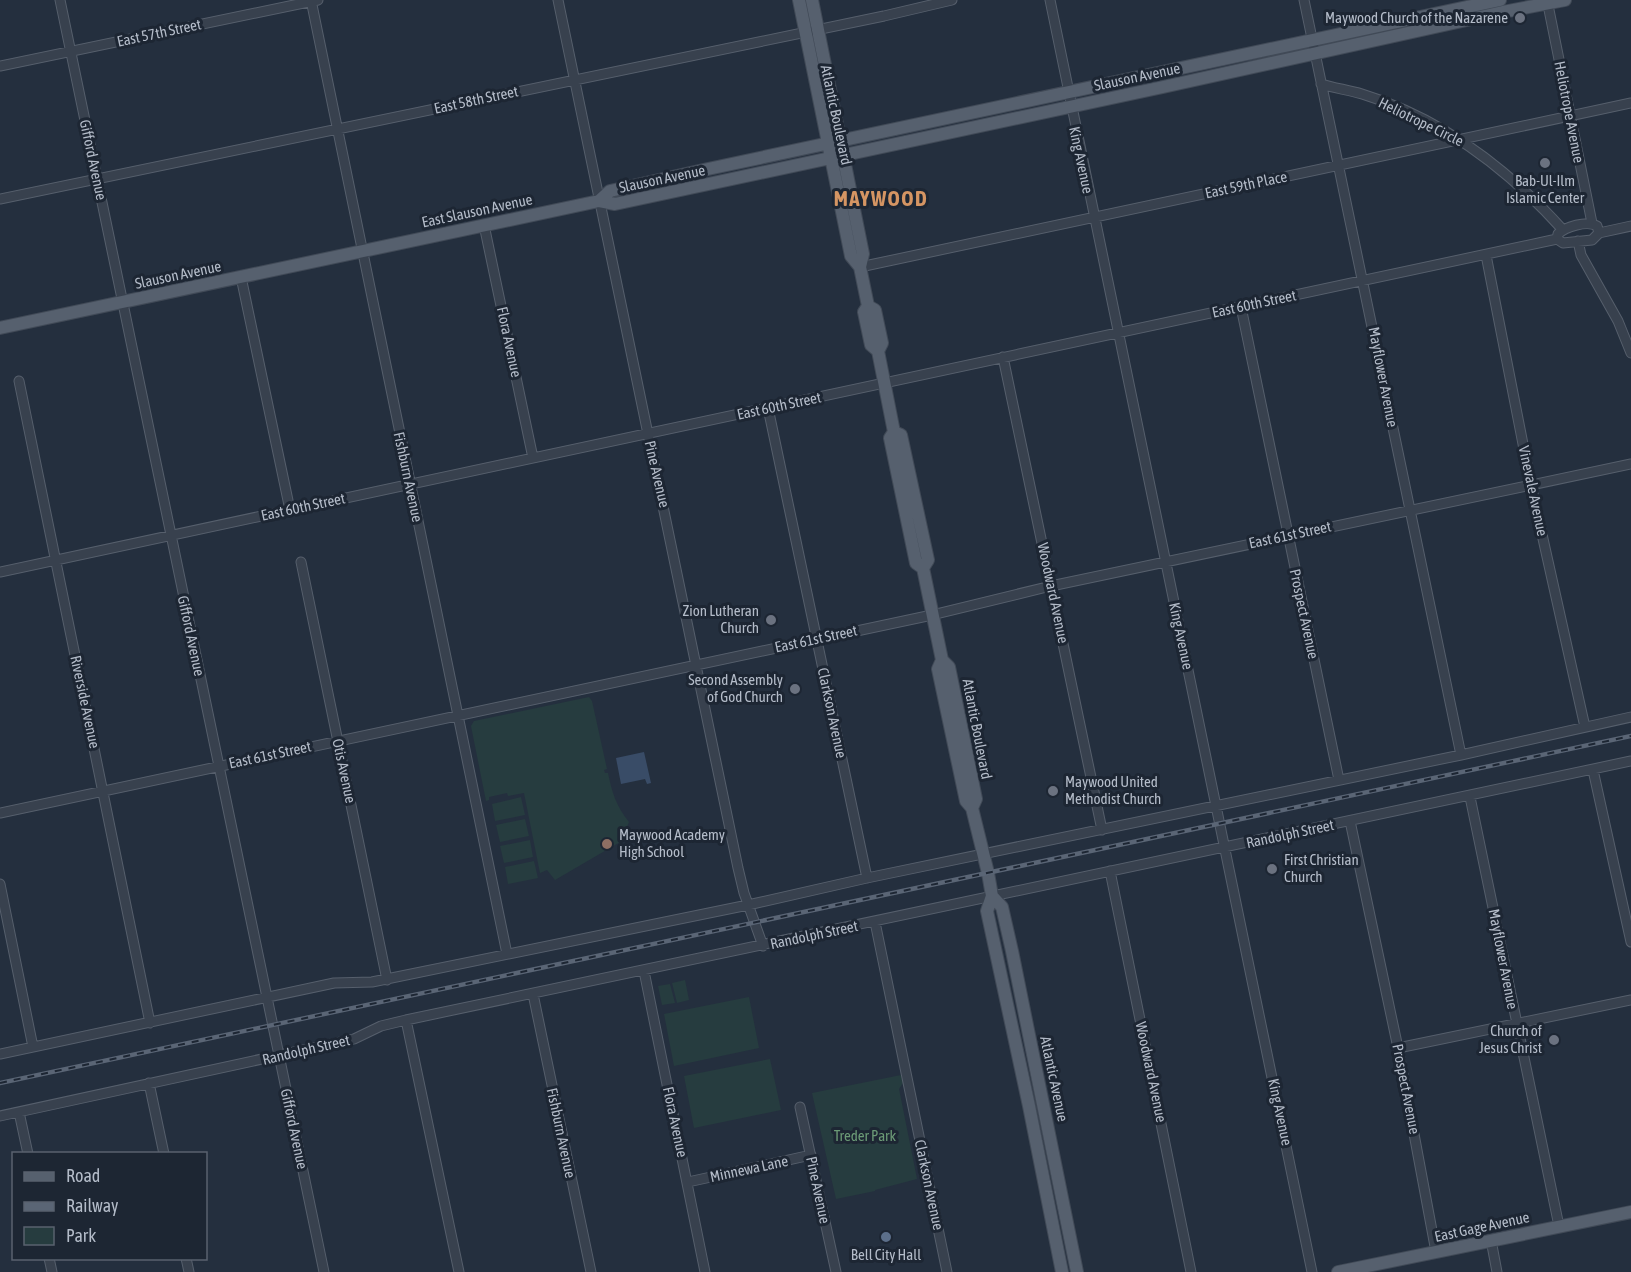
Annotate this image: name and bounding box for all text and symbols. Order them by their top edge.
place label: Maywood Church of the Nazarene [1325,9,1508,26]
marker: Maywood Church of the Nazarene [1513,11,1527,25]
street label: East 57th Street [115,15,203,50]
street label: Slauson Avenue [1092,59,1182,94]
street label: Heliotrope Avenue [1551,60,1588,164]
street label: Atlantic Boulevard [818,63,855,166]
street label: East 58th Street [432,82,520,117]
street label: Heliotrope Circle [1376,94,1467,150]
street label: Gifford Avenue [77,118,110,202]
street label: King Avenue [1066,125,1097,195]
marker: Bab-Ul-Ilm Islamic Center [1538,156,1552,170]
street label: Slauson Avenue [617,161,707,196]
street label: East 59th Place [1203,167,1289,202]
place label: Bab-Ul-Ilm Islamic Center [1506,172,1585,206]
district label: MAYWOOD [834,186,928,210]
street label: East Slauson Avenue [420,190,534,231]
street label: Slauson Avenue [133,257,223,292]
street label: East 60th Street [1210,286,1298,321]
street label: Flora Avenue [494,305,525,379]
street label: Mayflower Avenue [1365,325,1402,429]
street label: East 60th Street [735,388,823,423]
street label: Fishburn Avenue [391,430,426,524]
street label: Pine Avenue [642,439,673,509]
street label: Vinevale Avenue [1516,444,1551,538]
street label: East 60th Street [259,489,347,524]
street label: East 61st Street [1247,517,1333,552]
street label: Woodward Avenue [1035,541,1073,645]
street label: Prospect Avenue [1287,567,1322,661]
street label: Gifford Avenue [175,594,208,678]
street label: King Avenue [1166,601,1197,671]
place label: Zion Lutheran Church [683,602,759,636]
marker: Zion Lutheran Church [764,613,778,627]
street label: East 61st Street [773,621,859,656]
street label: Riverside Avenue [67,654,104,750]
street label: Clarkson Avenue [815,666,850,760]
place label: Second Assembly of God Church [688,671,783,705]
street label: Atlantic Boulevard [959,677,996,780]
marker: Second Assembly of God Church [788,682,802,696]
street label: East 61st Street [227,737,313,772]
street label: Otis Avenue [329,737,360,805]
place label: Maywood United Methodist Church [1065,773,1161,807]
marker: Maywood United Methodist Church [1046,784,1060,798]
street label: Randolph Street [1244,816,1335,851]
place label: Maywood Academy High School [619,826,725,860]
marker: Maywood Academy High School [600,837,614,851]
place label: First Christian Church [1284,851,1359,885]
marker: First Christian Church [1265,862,1279,876]
street label: Mayflower Avenue [1485,907,1522,1011]
street label: Randolph Street [768,917,859,952]
street label: Woodward Avenue [1133,1020,1171,1124]
place label: Church of Jesus Christ [1479,1022,1542,1056]
street label: Randolph Street [260,1031,351,1068]
marker: Church of Jesus Christ [1547,1033,1561,1047]
street label: Atlantic Avenue [1037,1035,1072,1123]
street label: Prospect Avenue [1389,1042,1424,1136]
street label: King Avenue [1265,1077,1296,1147]
street label: Flora Avenue [660,1085,691,1159]
street label: Fishburn Avenue [544,1086,579,1180]
street label: Gifford Avenue [278,1087,311,1171]
park label: Treder Park [834,1127,897,1144]
street label: Clarkson Avenue [912,1138,947,1232]
legend [12,1152,207,1260]
street label: Minnewa Lane [708,1152,790,1185]
street label: Pine Avenue [803,1155,834,1225]
text: Road [66,1165,100,1186]
text: Railway [66,1195,118,1216]
street label: East Gage Avenue [1433,1208,1531,1245]
text: Park [66,1225,96,1246]
marker: Bell City Hall [879,1230,893,1244]
place label: Bell City Hall [851,1246,921,1263]

